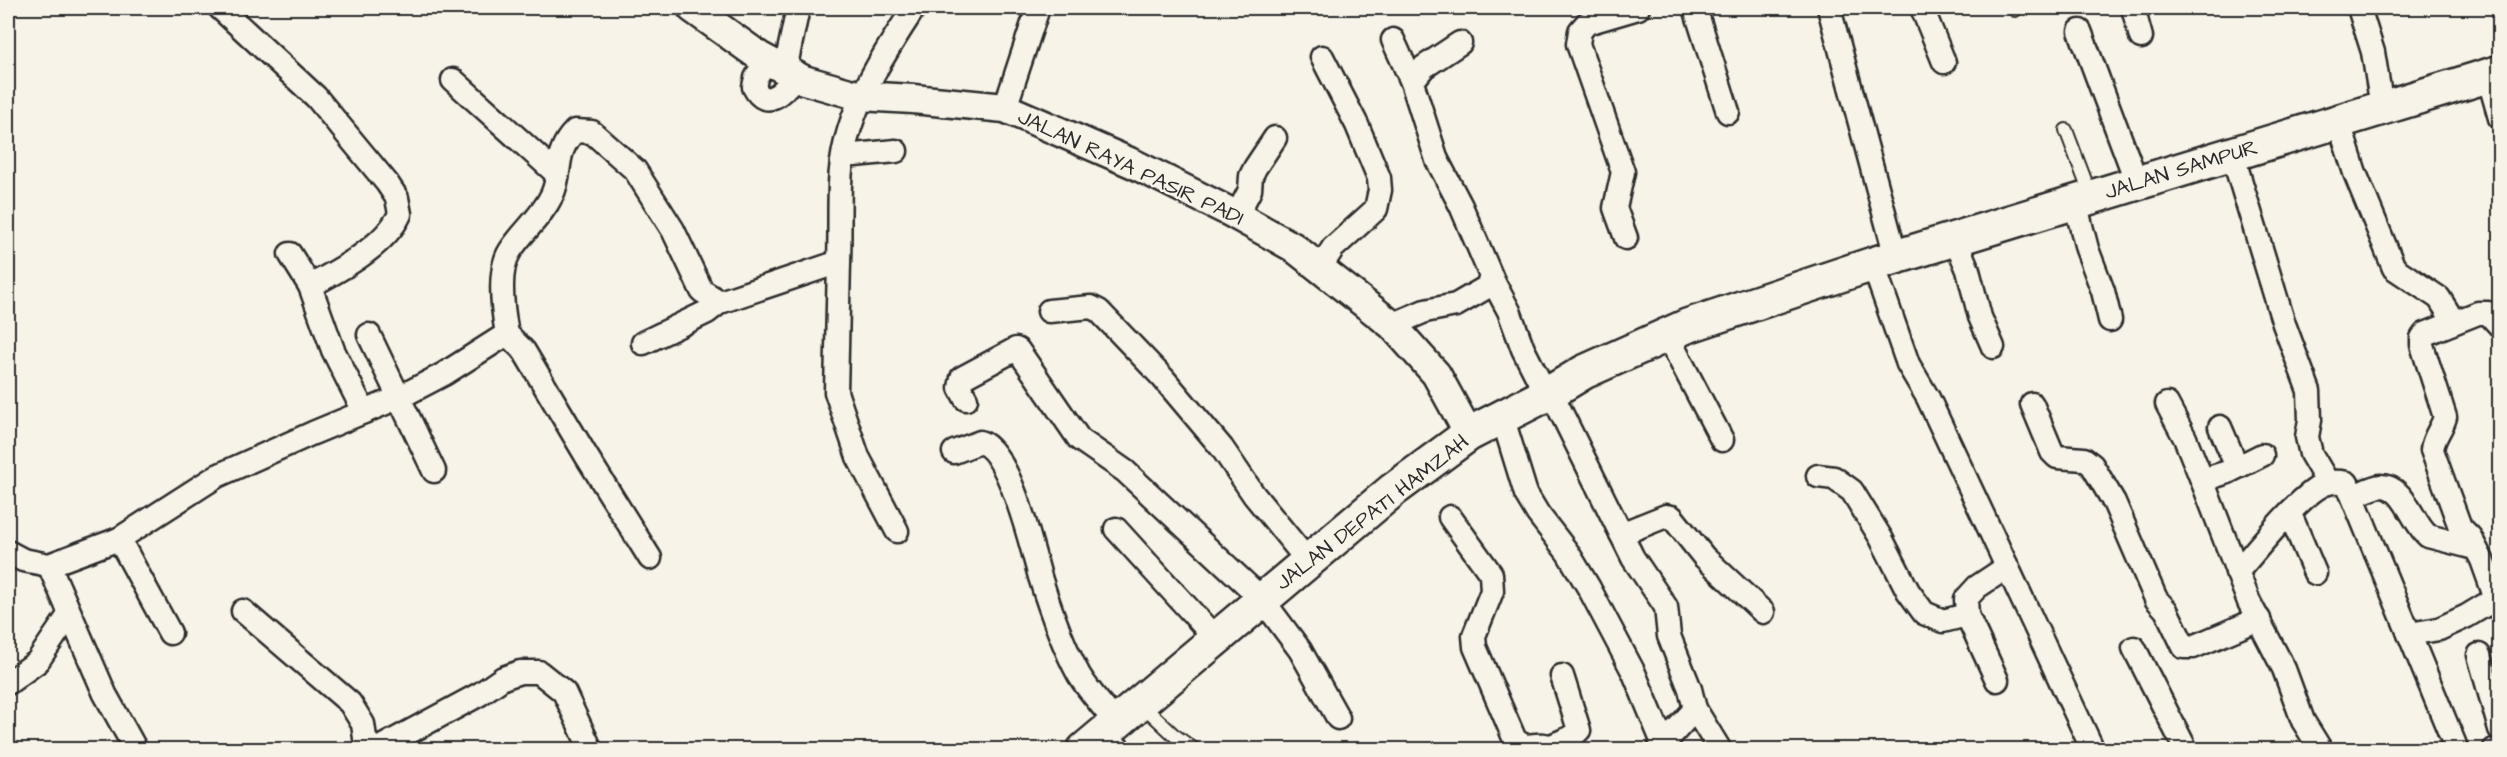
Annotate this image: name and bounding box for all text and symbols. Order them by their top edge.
street label: JALAN RAYA PASIR PADI [1013,102,1248,233]
street label: JALAN SAMPUR [2101,132,2261,207]
street label: JALAN DEPATI HAMZAH [1270,428,1475,597]

